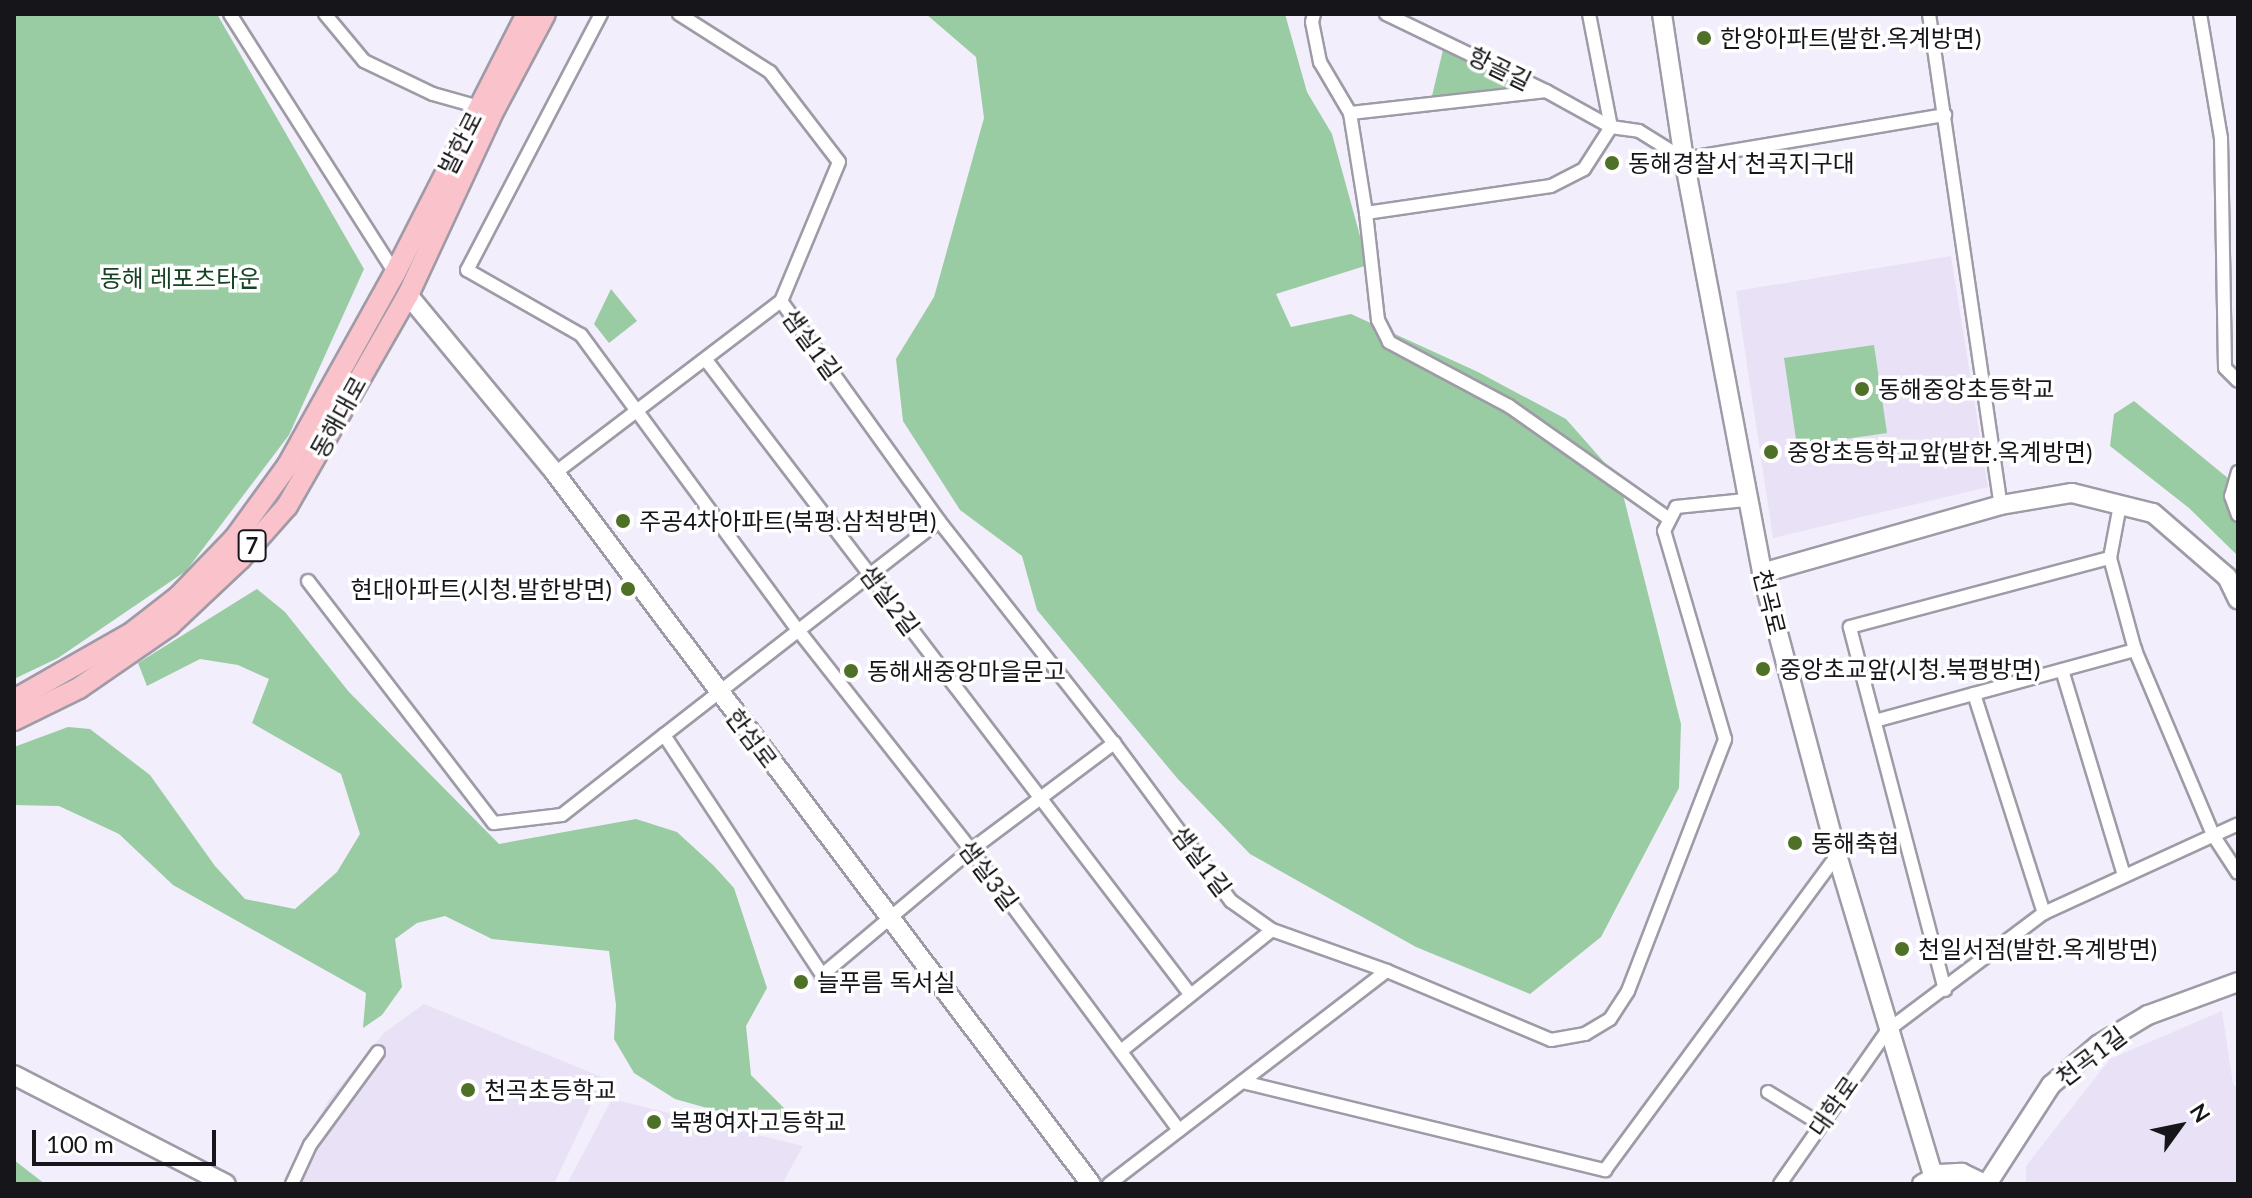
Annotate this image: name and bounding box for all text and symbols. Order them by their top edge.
place label: 한양아파트(발한.옥계방면) [1720,24,1981,52]
marker: 한양아파트(발한.옥계방면) [1695,29,1713,47]
street label: 항골길 [1464,41,1536,95]
street label: 발한로 [432,107,488,179]
place label: 동해경찰서 천곡지구대 [1628,149,1855,177]
marker: 동해경찰서 천곡지구대 [1603,154,1621,172]
park label: 동해 레포츠타운 [100,264,260,292]
street label: 샘실1길 [777,303,847,385]
street label: 동해대로 [304,371,372,463]
place label: 동해중앙초등학교 [1878,375,2055,403]
marker: 동해중앙초등학교 [1853,380,1871,398]
place label: 중앙초등학교앞(발한.옥계방면) [1787,438,2093,466]
marker: 중앙초등학교앞(발한.옥계방면) [1762,443,1780,461]
place label: 주공4차아파트(북평.삼척방면) [639,507,936,535]
marker: 주공4차아파트(북평.삼척방면) [614,512,632,530]
road number: 7 [236,528,268,564]
street label: 샘실2길 [854,559,926,641]
street label: 천곡로 [1748,566,1792,638]
place label: 현대아파트(시청.발한방면) [351,575,612,603]
marker: 현대아파트(시청.발한방면) [619,580,637,598]
place label: 중앙초교앞(시청.북평방면) [1779,655,2040,683]
place label: 동해새중앙마을문고 [867,657,1066,685]
marker: 중앙초교앞(시청.북평방면) [1754,660,1772,678]
marker: 동해새중앙마을문고 [842,662,860,680]
street label: 한섬로 [721,703,783,773]
street label: 샘실1길 [1166,820,1238,902]
place label: 동해축협 [1811,829,1899,857]
street label: 샘실3길 [953,834,1025,916]
marker: 동해축협 [1786,834,1804,852]
place label: 천일서점(발한.옥계방면) [1918,935,2157,963]
marker: 천일서점(발한.옥계방면) [1893,940,1911,958]
place label: 늘푸름 독서실 [817,968,956,996]
marker: 늘푸름 독서실 [792,973,810,991]
street label: 천곡1길 [2050,1020,2132,1092]
street label: 대학로 [1802,1071,1864,1141]
place label: 천곡초등학교 [484,1076,616,1104]
marker: 천곡초등학교 [459,1081,477,1099]
north arrow [2140,1086,2220,1166]
text: N [2185,1098,2216,1127]
place label: 북평여자고등학교 [670,1108,847,1136]
marker: 북평여자고등학교 [645,1113,663,1131]
scale bar [36,1114,220,1164]
text: 100 m [46,1129,114,1158]

